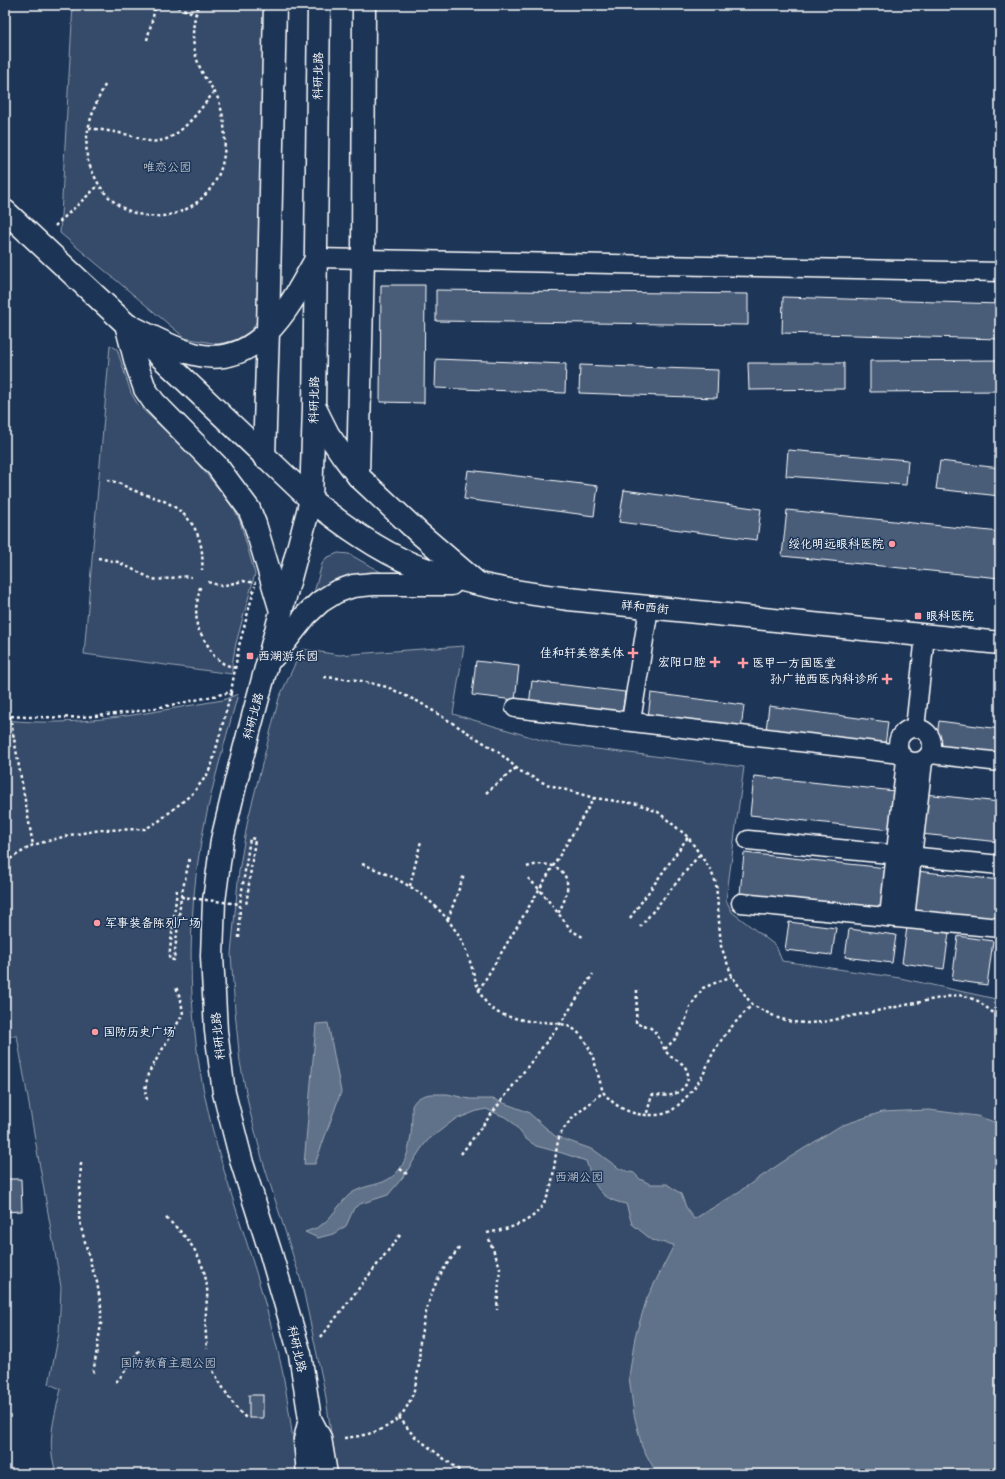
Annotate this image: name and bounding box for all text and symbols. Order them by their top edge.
street label: 科研北路 [310,52,327,100]
park label: 唯恋公园 [143,159,191,176]
street label: 科研北路 [306,376,323,424]
place label: 绥化明远眼科医院 [788,536,884,553]
marker: 绥化明远眼科医院 [887,539,897,549]
street label: 祥和西街 [620,597,670,618]
place label: 眼科医院 [926,608,974,625]
marker: 眼科医院 [913,611,923,621]
place label: 佳和轩美容美体 [540,645,624,662]
marker: 佳和轩美容美体 [627,647,639,659]
place label: 西湖游乐园 [258,648,318,665]
marker: 西湖游乐园 [245,651,255,661]
place label: 宏阳口腔 [658,654,706,671]
place label: 医甲一方国医堂 [752,655,836,672]
marker: 宏阳口腔 [709,656,721,668]
marker: 医甲一方国医堂 [737,657,749,669]
place label: 孙广艳西医内科诊所 [770,671,879,688]
marker: 孙广艳西医内科诊所 [881,673,893,685]
street label: 科研北路 [239,691,268,742]
place label: 军事装备陈列广场 [105,915,201,932]
marker: 军事装备陈列广场 [92,918,102,928]
street label: 科研北路 [208,1011,229,1061]
place label: 国防历史广场 [103,1024,175,1041]
marker: 国防历史广场 [90,1027,100,1037]
park label: 西湖公园 [555,1169,603,1186]
street label: 科研北路 [283,1324,310,1374]
park label: 国防教育主题公园 [120,1355,216,1372]

